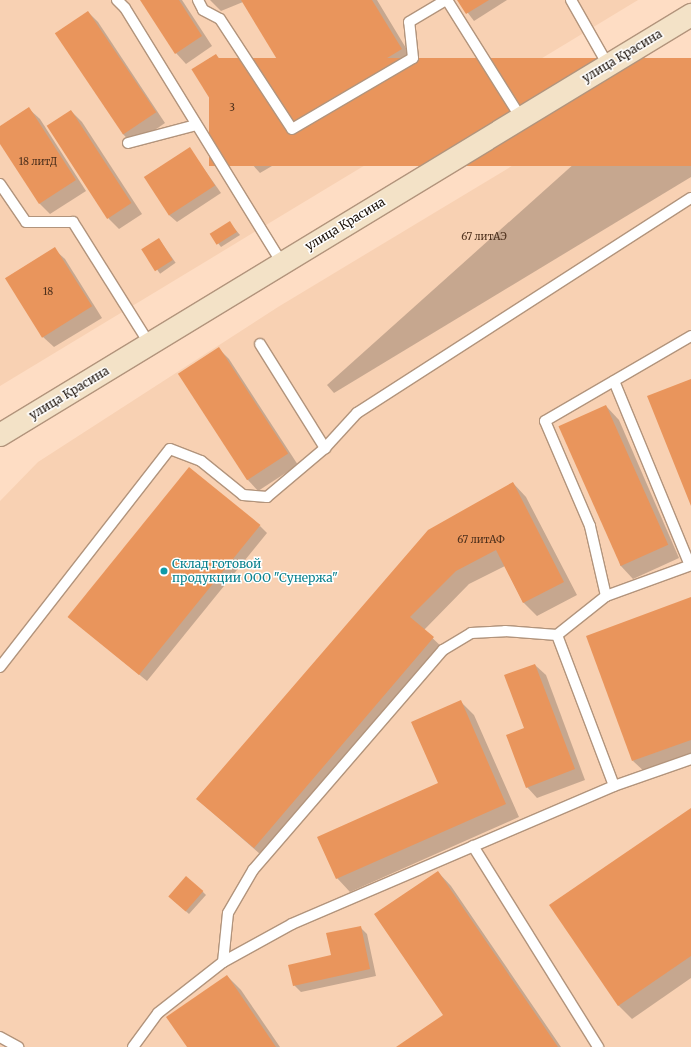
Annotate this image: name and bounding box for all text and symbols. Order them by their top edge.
street label: улица Красина [579,26,665,86]
house number: 3 [229,102,235,114]
house number: 18 литД [19,156,57,168]
street label: улица Красина [302,194,388,254]
house number: 67 литАЭ [461,231,507,243]
house number: 18 [43,286,53,298]
street label: улица Красина [26,363,112,423]
house number: 67 литАФ [457,534,505,546]
place label: Склад готовой продукции ООО "Сунержа" [172,557,338,585]
marker: Склад готовой продукции ООО "Сунержа" [159,566,169,576]

